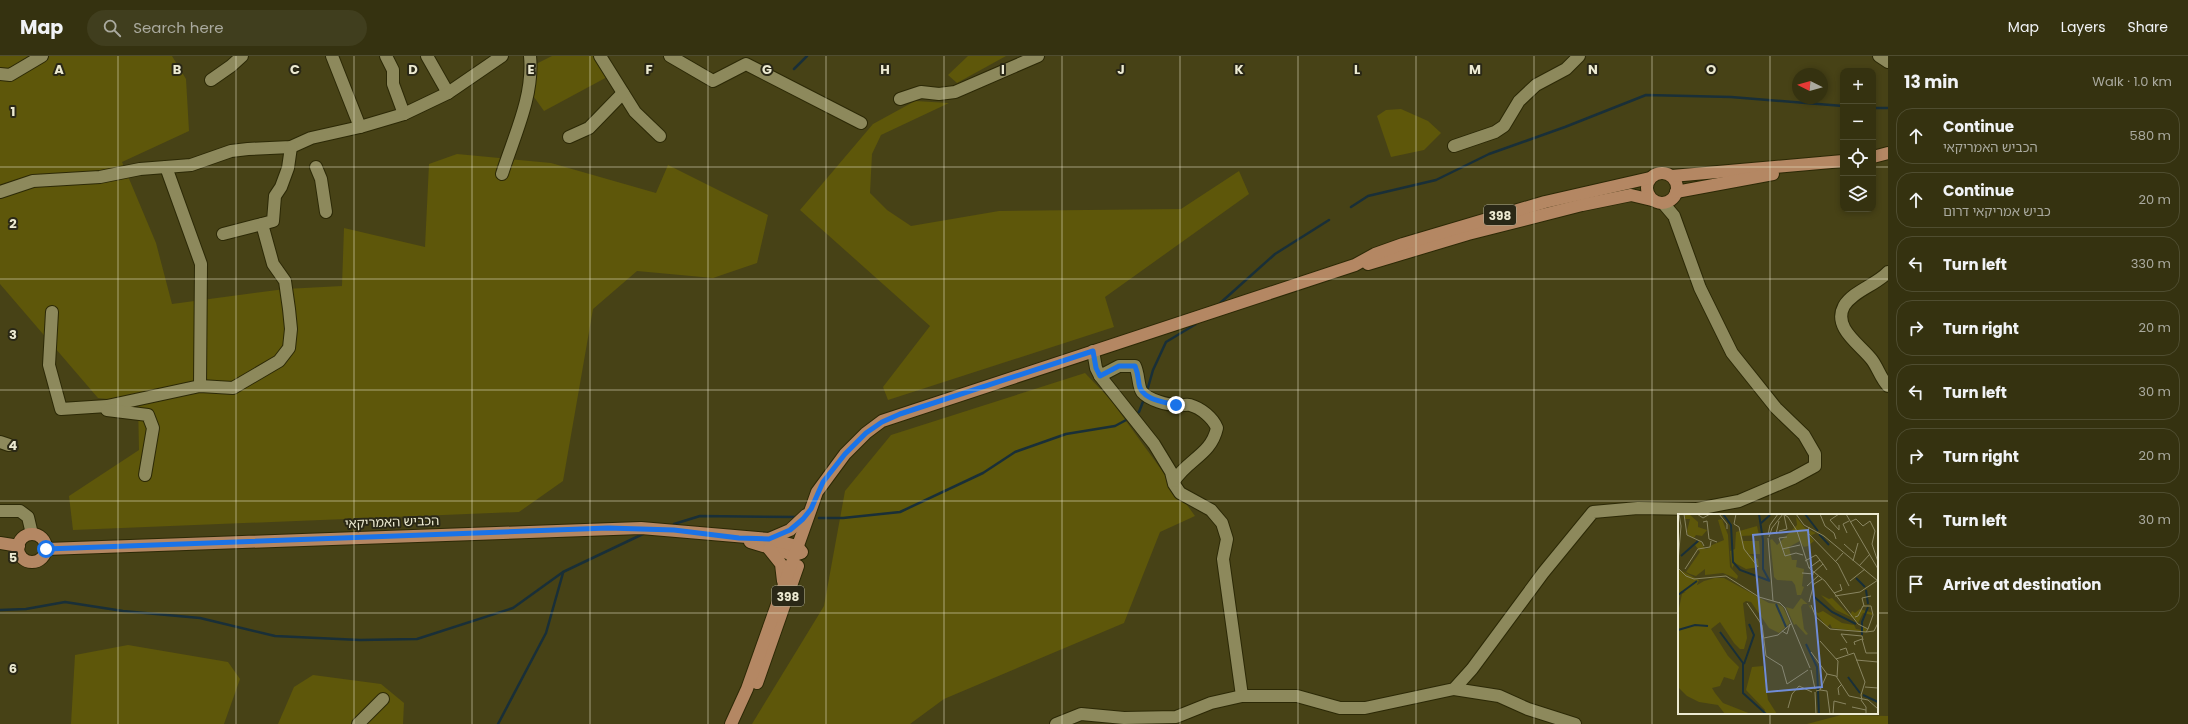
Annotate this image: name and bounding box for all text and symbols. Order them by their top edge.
search box [87,10,367,46]
text: Map [20,14,63,41]
icon: search [101,17,123,39]
text: Search here [133,17,224,38]
text: Map [2008,17,2039,37]
text: Layers [2061,17,2105,37]
text: Share [2127,17,2168,37]
text: A [54,60,64,79]
text: B [173,60,182,79]
text: C [290,60,300,79]
text: D [408,60,418,79]
text: E [527,60,535,79]
text: F [645,60,653,79]
text: G [762,60,772,79]
text: H [880,60,890,79]
text: I [1001,60,1005,79]
text: J [1117,60,1125,79]
text: K [1234,60,1244,79]
text: L [1354,60,1360,79]
text: M [1469,60,1481,79]
text: N [1588,60,1598,79]
text: O [1706,60,1716,79]
north arrow [1792,68,1828,104]
map controls [1840,68,1876,212]
button: + [1840,68,1876,104]
text: 13 min [1904,70,1959,94]
text: Walk · 1.0 km [2092,72,2172,91]
text: 1 [11,102,15,121]
button: − [1840,104,1876,140]
text: Continue [1943,116,2014,137]
icon: ahead [1905,125,1927,147]
text: 580 m [2130,126,2171,145]
text: הכביש האמריקאי [1943,138,2038,157]
button: locate [1840,140,1876,176]
button: layers [1840,176,1876,212]
text: Continue [1943,180,2014,201]
icon: ahead [1905,189,1927,211]
text: 20 m [2138,190,2171,209]
text: כביש אמריקאי דרום [1943,202,2051,221]
road number: 398 [1484,205,1516,225]
text: 2 [9,214,17,233]
icon: left [1905,253,1927,275]
text: Turn left [1943,254,2007,275]
text: 330 m [2131,254,2171,273]
icon: right [1905,317,1927,339]
text: Turn right [1943,318,2019,339]
text: 20 m [2138,318,2171,337]
text: 3 [9,325,17,344]
icon: left [1905,381,1927,403]
text: Turn left [1943,382,2007,403]
text: 30 m [2138,382,2171,401]
route end [1167,396,1185,414]
text: 4 [9,436,18,455]
icon: right [1905,445,1927,467]
text: Turn right [1943,446,2019,467]
text: 20 m [2138,446,2171,465]
icon: left [1905,509,1927,531]
text: Turn left [1943,510,2007,531]
text: 30 m [2138,510,2171,529]
street label: הכביש האמריקאי [344,511,440,533]
inset map [1678,514,1878,714]
route start [37,540,55,558]
text: 5 [9,548,17,567]
icon: arrive [1905,573,1927,595]
text: Arrive at destination [1943,574,2101,595]
road number: 398 [772,586,804,606]
text: 6 [9,659,17,678]

